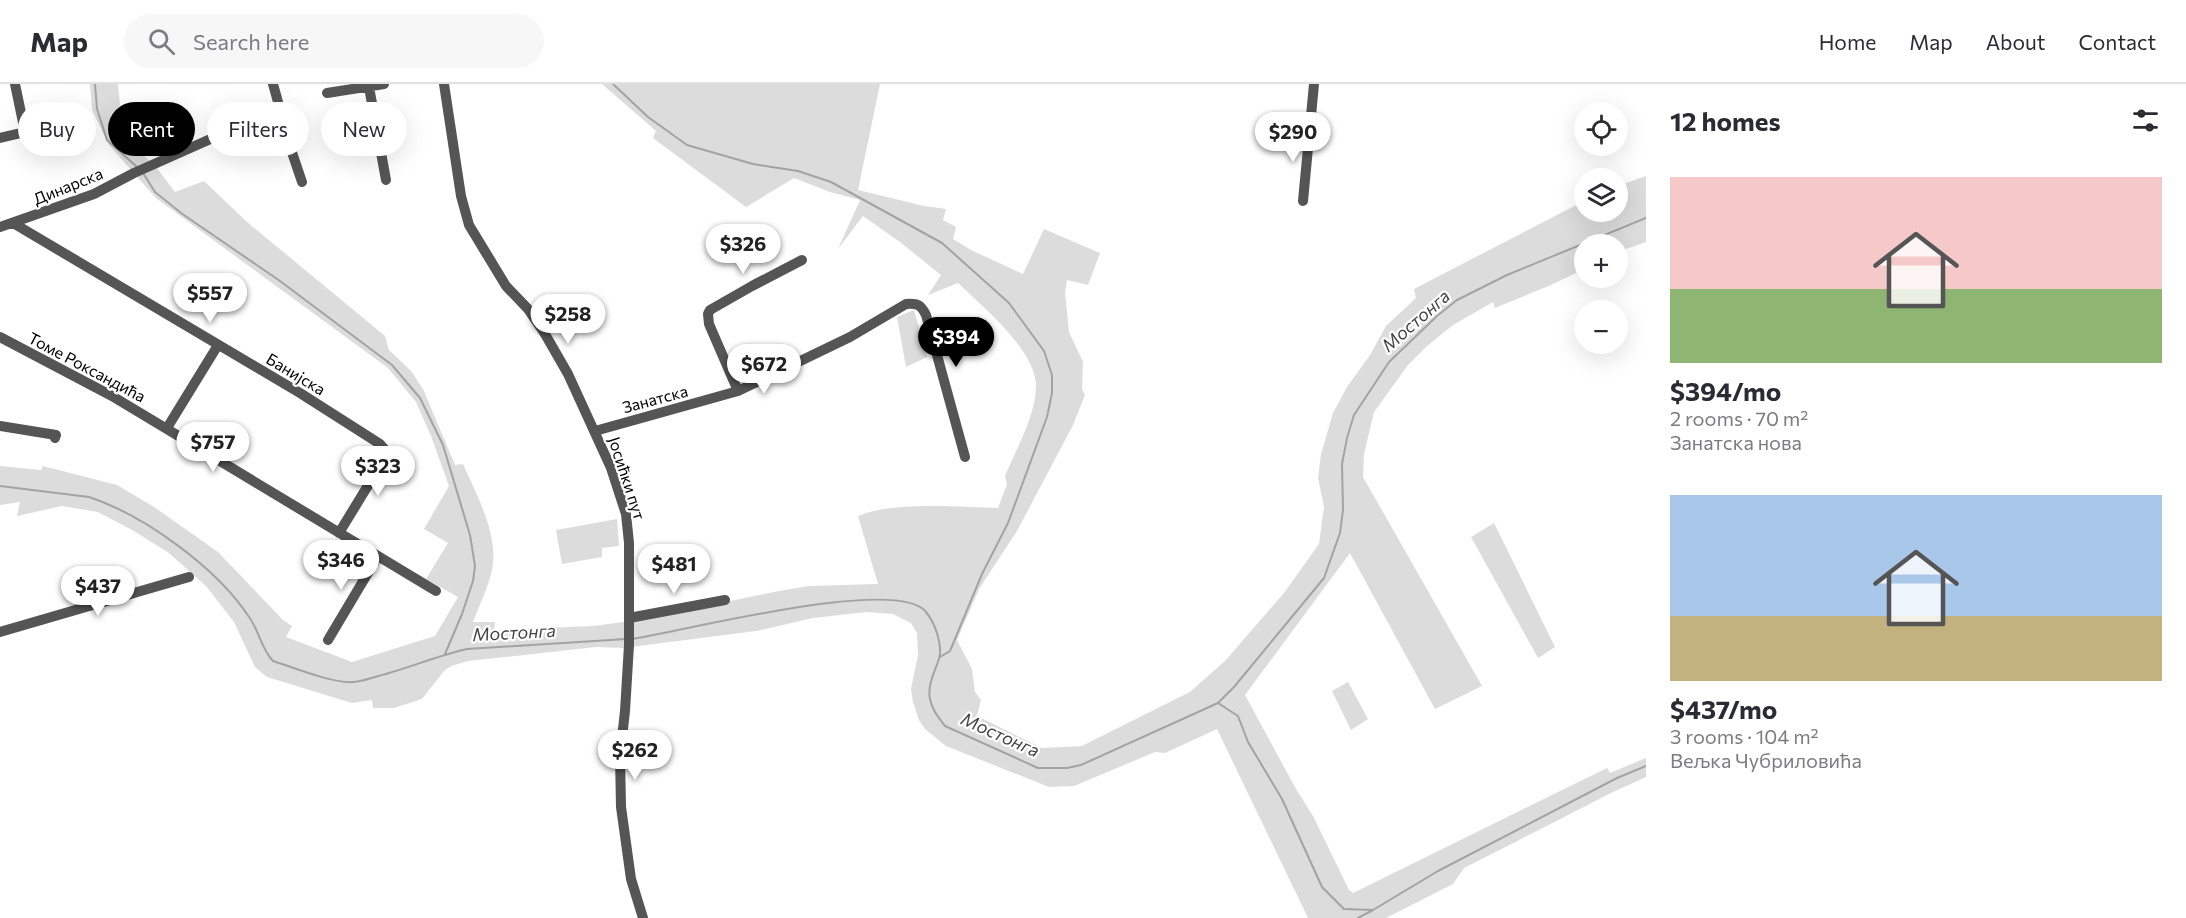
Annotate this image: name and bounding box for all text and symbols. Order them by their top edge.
search box [124,14,544,68]
text: Map [30,24,88,58]
icon: search [145,25,178,58]
text: Search here [193,28,309,55]
text: Home [1819,29,1876,54]
text: Map [1909,29,1953,54]
text: About [1986,29,2045,54]
text: Contact [2078,29,2156,54]
chip: Buy [18,102,96,156]
chip: Rent [108,102,195,156]
chip: Filters [207,102,309,156]
chip: New [321,102,407,156]
map controls [1574,102,1628,354]
button: locate [1574,102,1628,156]
icon: filters [2129,104,2162,137]
text: 12 homes [1670,105,1781,136]
pin: $290 [1257,112,1329,163]
text: $290 [1269,119,1317,143]
street label: Динарска [30,163,105,208]
button: layers [1574,168,1628,222]
icon: home [1862,216,1970,324]
pin: $326 [707,224,779,275]
text: $326 [720,231,766,255]
button: + [1574,234,1628,288]
pin: $557 [174,273,246,324]
text: $557 [187,280,233,304]
water label: Мостонга [1377,285,1454,356]
pin: $258 [532,294,604,345]
button: − [1574,300,1628,354]
text: $258 [545,301,591,325]
pin: $394 [920,317,992,368]
text: $394 [932,324,980,348]
street label: Томе Роксандића [25,328,149,406]
pin: $672 [728,344,800,395]
street label: Банијска [263,349,329,399]
text: $672 [741,351,787,375]
text: $394/mo [1670,375,1781,406]
street label: Занатска [620,381,690,416]
text: 2 rooms · 70 m² [1670,406,1808,430]
pin: $757 [177,422,249,473]
text: $757 [190,429,236,453]
text: Занатска нова [1670,430,1802,454]
street label: Јосићки пут [605,434,650,522]
pin: $323 [342,446,414,497]
text: $323 [355,453,401,477]
icon: home [1862,534,1970,642]
pin: $346 [305,540,377,591]
pin: $481 [638,544,710,595]
text: $346 [317,547,365,571]
text: $481 [651,551,697,575]
pin: $437 [62,566,134,617]
text: $437 [75,573,121,597]
water label: Мостонга [472,619,556,645]
text: $437/mo [1670,693,1777,724]
water label: Мостонга [958,707,1043,761]
text: 3 rooms · 104 m² [1670,724,1819,748]
pin: $262 [599,730,671,781]
text: $262 [612,737,658,761]
text: Вељка Чубриловића [1670,748,1862,772]

